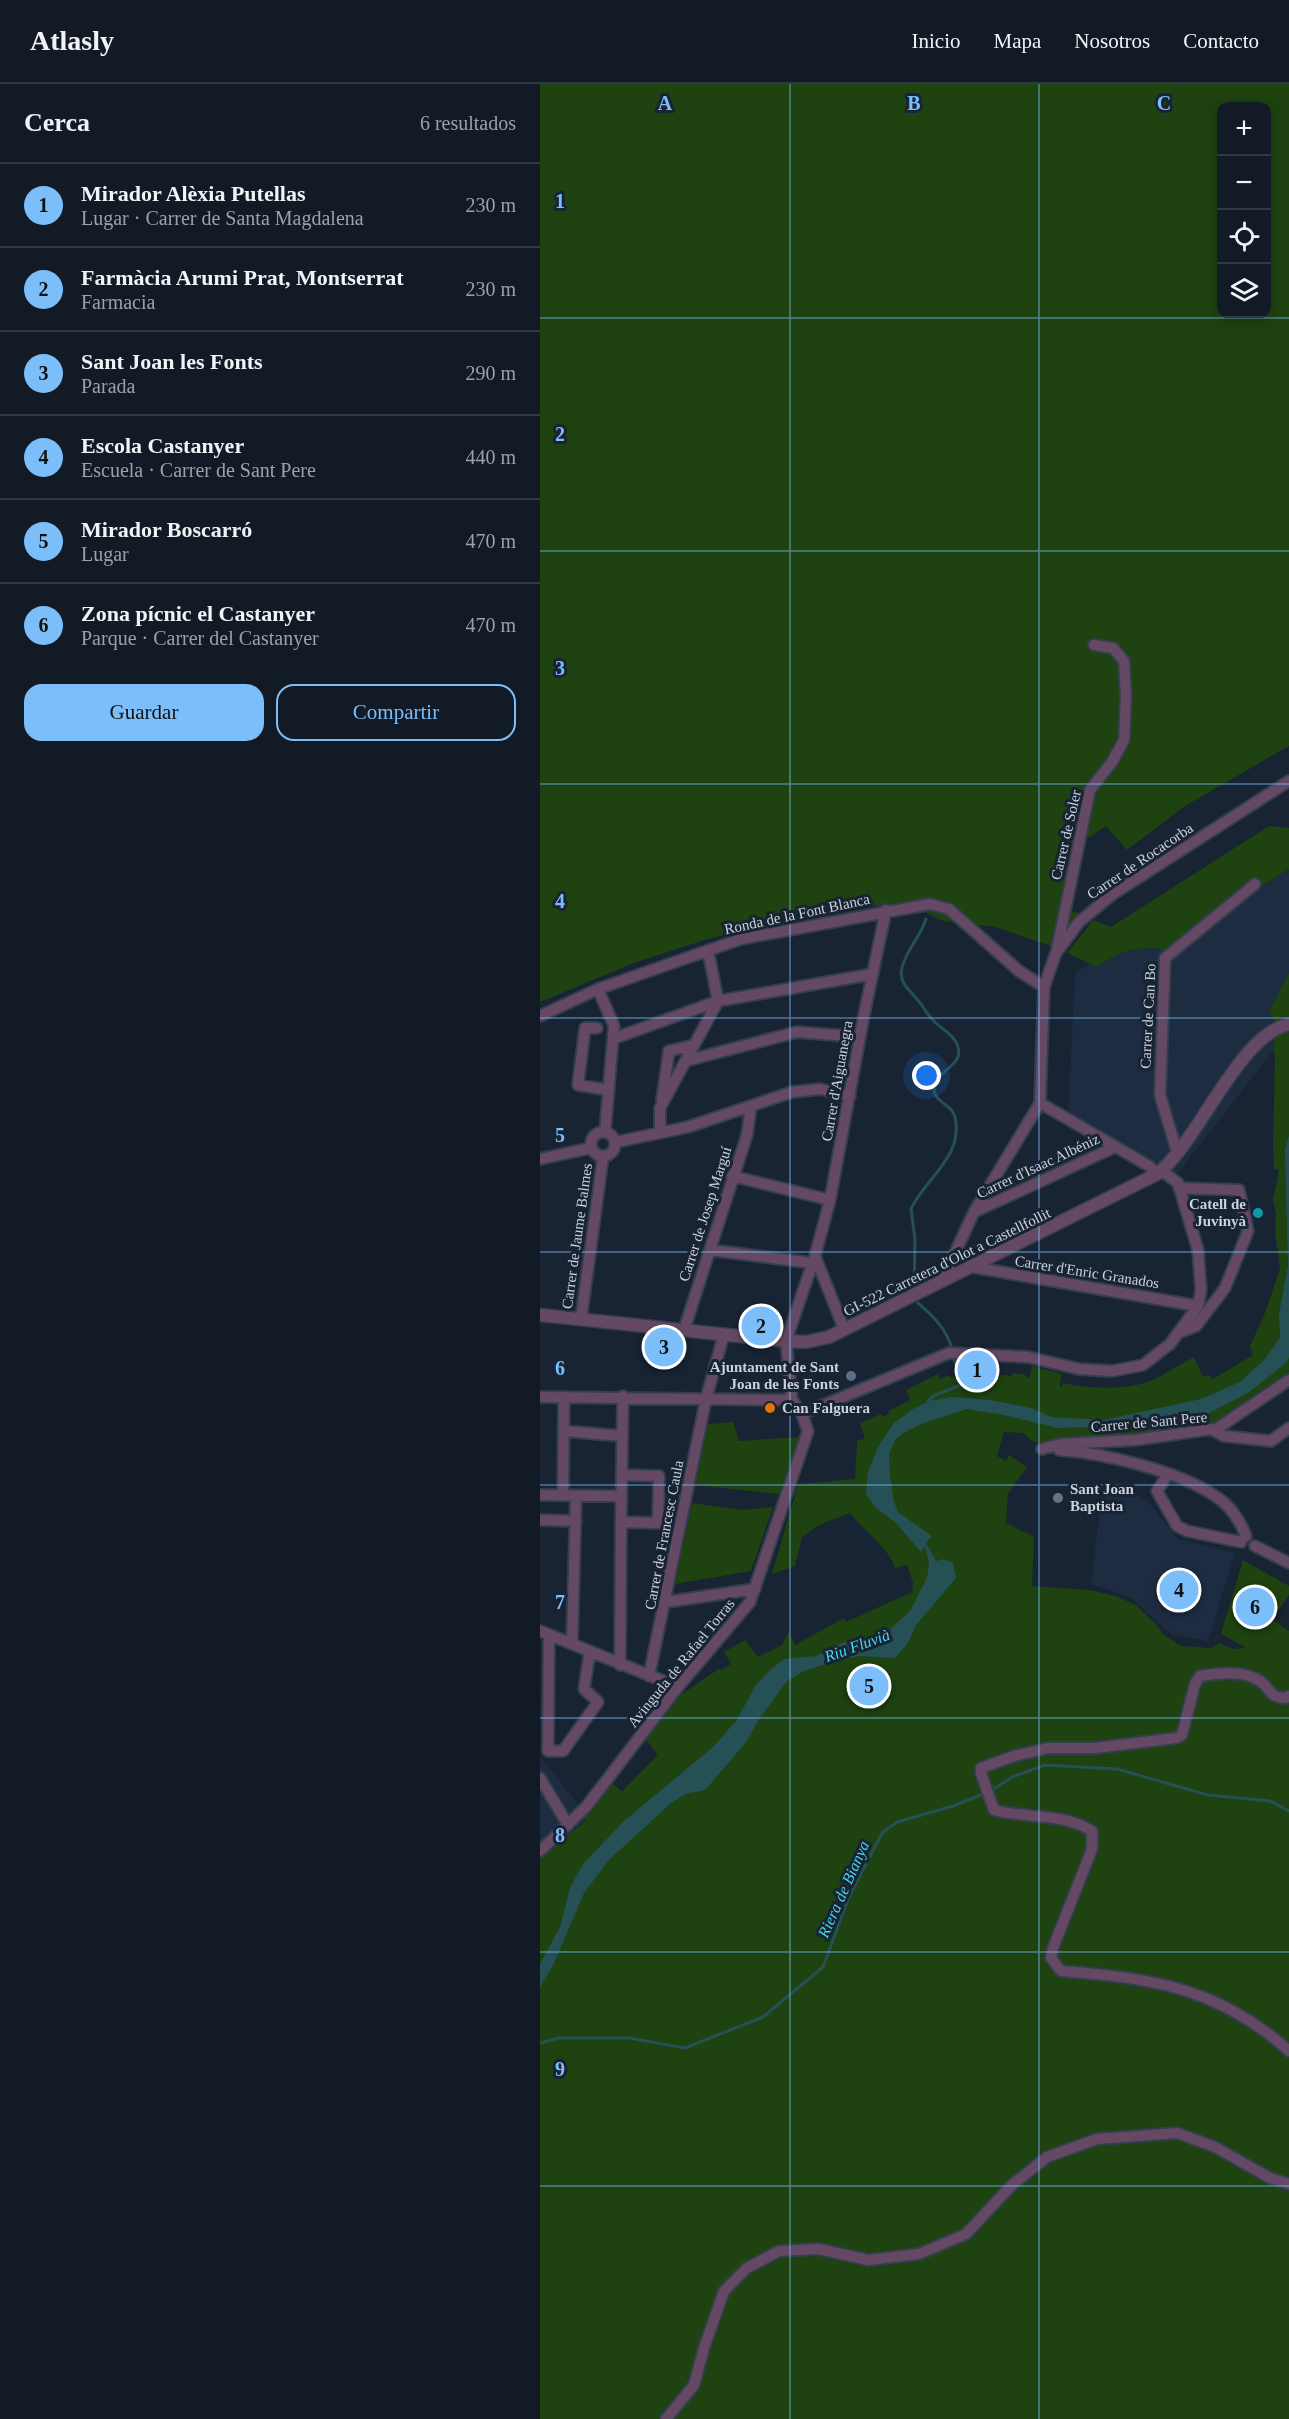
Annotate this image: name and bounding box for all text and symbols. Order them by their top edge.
text: Atlasly [30,25,114,56]
text: Inicio [912,29,961,53]
text: Mapa [994,29,1041,53]
text: Nosotros [1074,29,1150,53]
text: Contacto [1183,29,1259,53]
text: A [658,92,673,114]
text: B [907,92,921,114]
text: C [1157,92,1171,114]
map controls [1217,102,1271,318]
button: + [1217,102,1271,156]
text: Cerca [24,108,90,137]
text: 6 resultados [420,112,516,134]
button: − [1217,156,1271,210]
text: Mirador Alèxia Putellas [81,181,305,206]
text: 1 [555,190,565,212]
text: 1 [39,194,49,216]
text: 230 m [465,194,516,216]
text: Lugar · Carrer de Santa Magdalena [81,207,364,229]
button: locate [1217,210,1271,264]
button: layers [1217,264,1271,318]
text: Farmàcia Arumi Prat, Montserrat [81,265,404,290]
text: 2 [39,278,49,300]
text: 230 m [465,278,516,300]
text: Farmacia [81,291,155,313]
text: Sant Joan les Fonts [81,349,263,374]
text: 3 [39,362,49,384]
text: 290 m [465,362,516,384]
text: Parada [81,375,135,397]
text: 2 [555,423,565,445]
text: Escola Castanyer [81,433,244,458]
text: 4 [39,446,49,468]
text: 440 m [465,446,516,468]
text: Escuela · Carrer de Sant Pere [81,459,316,481]
text: Mirador Boscarró [81,517,252,542]
text: 5 [39,530,49,552]
text: 470 m [465,530,516,552]
text: Lugar [81,543,129,565]
text: Zona pícnic el Castanyer [81,601,315,626]
text: 6 [39,614,49,636]
text: 470 m [465,614,516,636]
text: Parque · Carrer del Castanyer [81,627,319,649]
text: 3 [555,657,565,679]
button: Guardar [24,684,264,741]
button: Compartir [276,684,516,741]
street label: Carrer de Soler [1048,789,1084,881]
street label: Carrer de Rocacorba [1084,819,1196,902]
text: 4 [555,890,565,912]
street label: Ronda de la Font Blanca [723,891,872,937]
street label: Carrer de Can Bo [1137,963,1159,1069]
street label: Carrer d'Aiguanegra [819,1019,856,1143]
your location [912,1061,941,1090]
text: 5 [555,1124,565,1146]
street label: Carrer d'Isaac Albéniz [974,1130,1102,1201]
street label: Carrer de Josep Marguí [676,1145,734,1283]
street label: Carrer de Jaume Balmes [559,1162,595,1310]
place label: Catell de Juvinyà [1189,1196,1246,1229]
street label: GI-522 Carretera d'Olot a Castellfollit [841,1204,1054,1319]
marker: Catell de Juvinyà [1251,1206,1265,1220]
street label: Carrer d'Enric Granados [1014,1253,1160,1291]
pin: 2 [742,1304,780,1348]
pin: 3 [644,1324,684,1370]
pin: 1 [958,1348,996,1392]
text: 6 [555,1357,565,1379]
place label: Ajuntament de Sant Joan de les Fonts [710,1359,839,1392]
marker: Ajuntament de Sant Joan de les Fonts [844,1369,858,1383]
place label: Can Falguera [782,1400,870,1416]
marker: Can Falguera [763,1401,777,1415]
street label: Carrer de Sant Pere [1090,1409,1208,1435]
street label: Carrer de Francesc Caula [642,1459,686,1611]
place label: Sant Joan Baptista [1070,1481,1134,1514]
marker: Sant Joan Baptista [1051,1491,1065,1505]
pin: 4 [1160,1568,1198,1612]
pin: 6 [1236,1584,1274,1630]
text: 7 [555,1591,565,1613]
street label: Avinguda de Rafael Torras [624,1596,738,1730]
water label: Riu Fluvià [821,1626,892,1665]
pin: 5 [850,1664,888,1708]
text: 8 [555,1824,565,1846]
water label: Riera de Bianya [814,1838,873,1941]
text: 9 [555,2058,565,2080]

